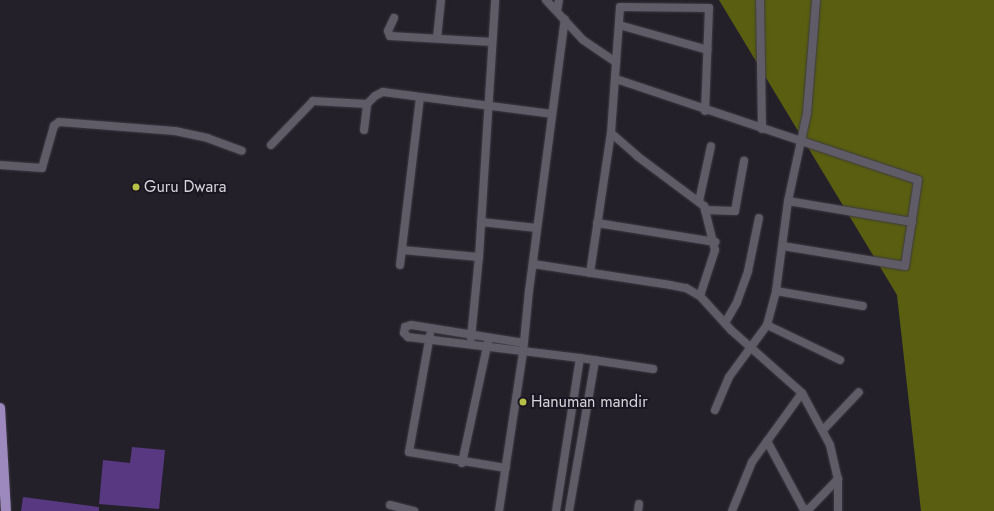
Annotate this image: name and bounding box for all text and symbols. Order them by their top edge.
place label: Guru Dwara [144,177,226,197]
marker: Guru Dwara [131,182,141,192]
place label: Hanuman mandir [531,392,648,412]
marker: Hanuman mandir [518,397,528,407]

